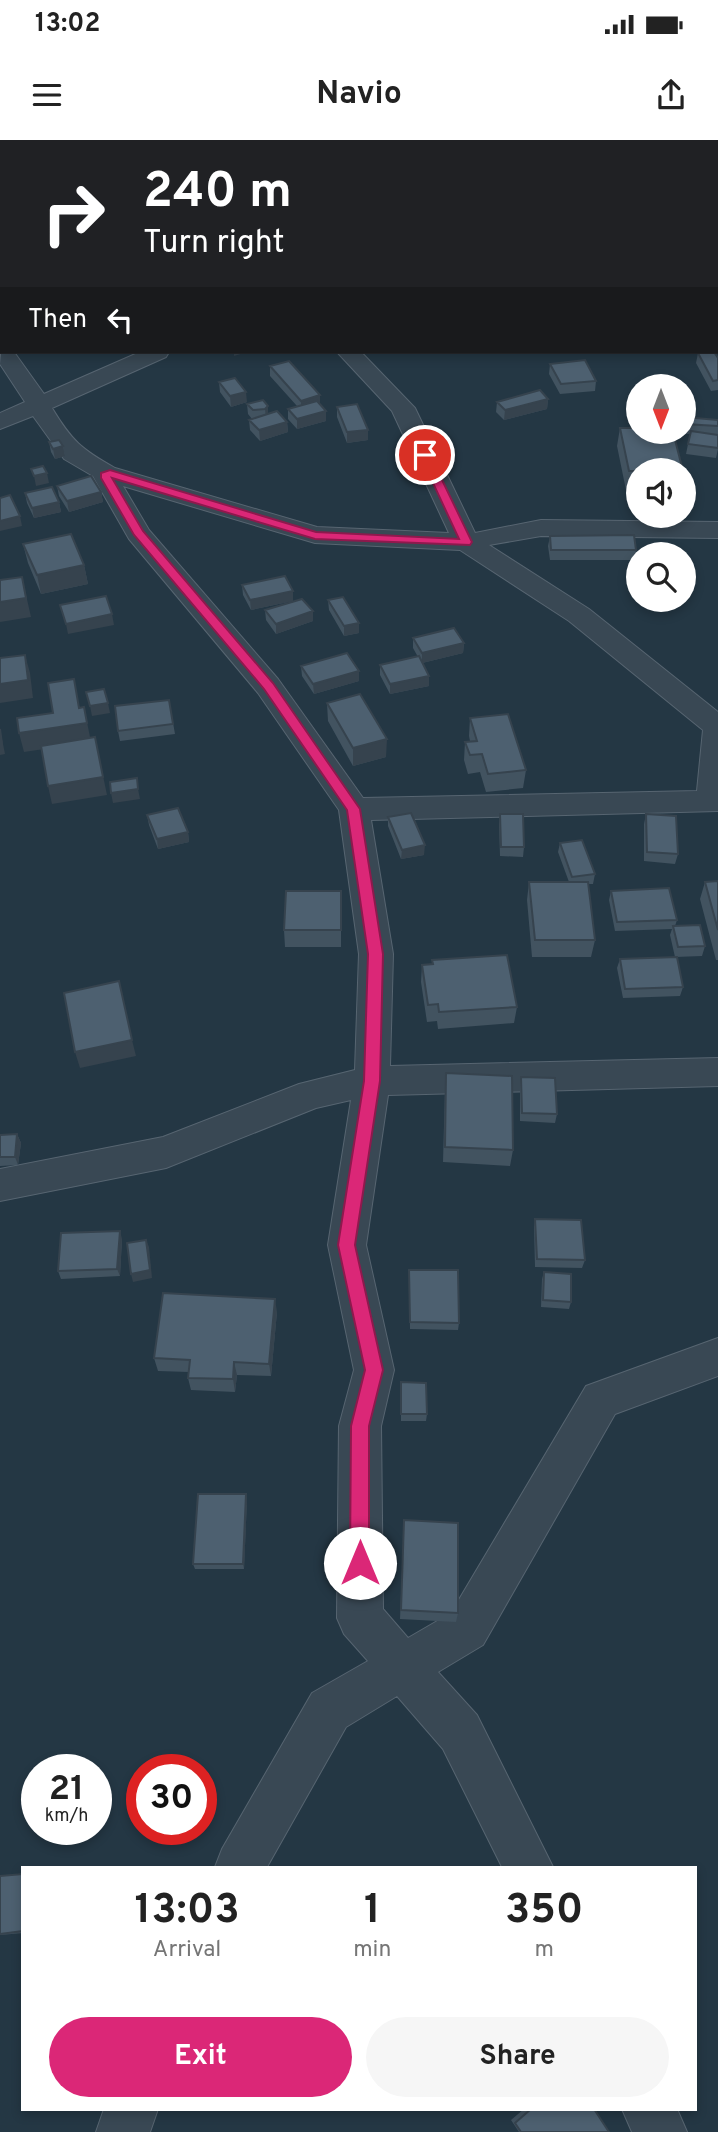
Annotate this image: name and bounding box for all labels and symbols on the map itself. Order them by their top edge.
north arrow [626,374,696,444]
pin [395,425,455,485]
position arrow [323,1526,397,1600]
speed limit sign: 30 [126,1754,217,1845]

